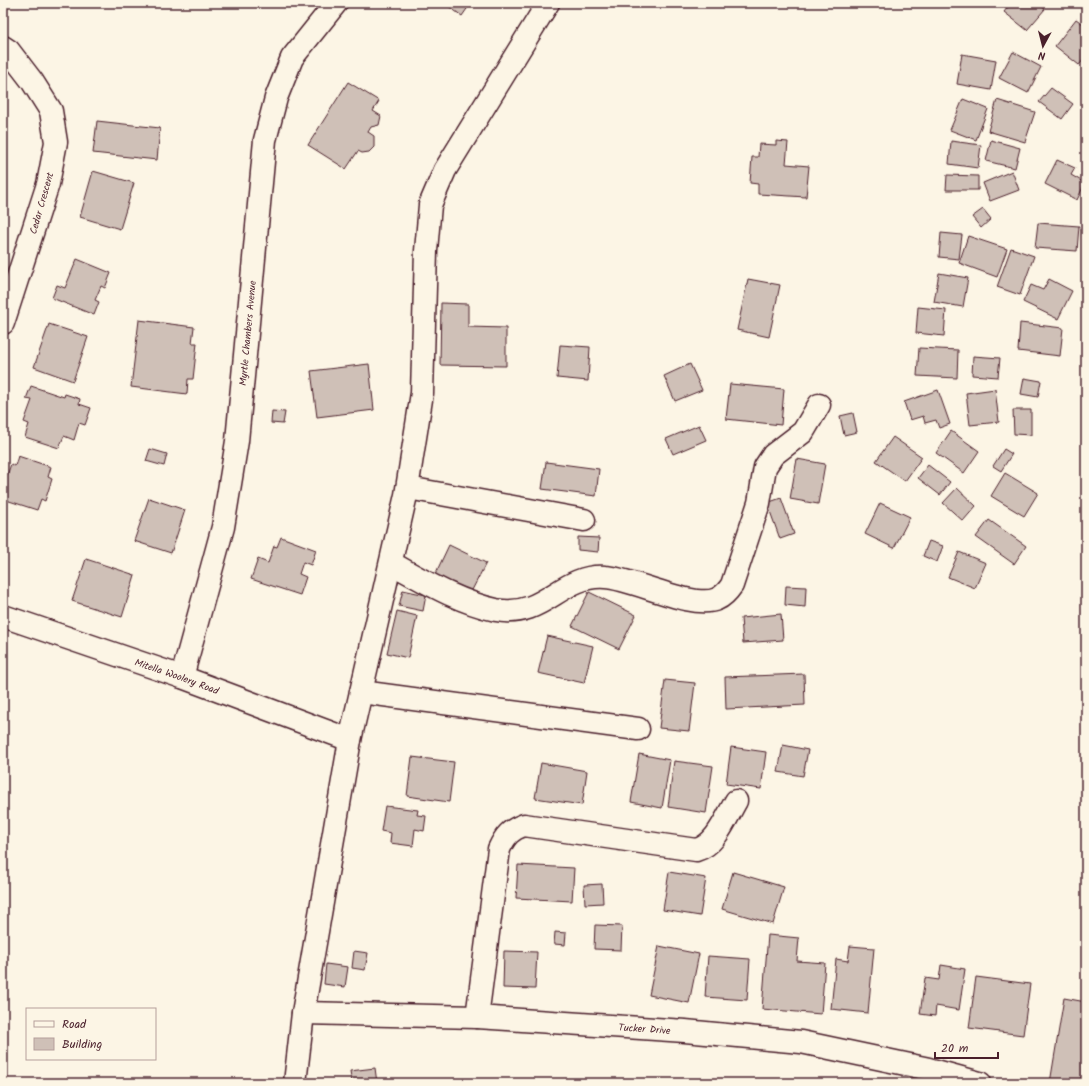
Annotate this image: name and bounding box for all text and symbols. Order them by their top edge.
north arrow [1023,26,1063,66]
text: N [1037,46,1046,64]
street label: Cedar Crescent [25,170,58,236]
street label: Myrtle Chambers Avenue [235,279,261,387]
street label: Mitella Woolery Road [133,654,222,699]
legend [26,1008,156,1060]
text: Road [62,1015,87,1034]
street label: Tucker Drive [618,1020,672,1039]
scale bar [935,1034,998,1060]
text: Building [62,1035,102,1054]
text: 20 m [941,1039,969,1058]

